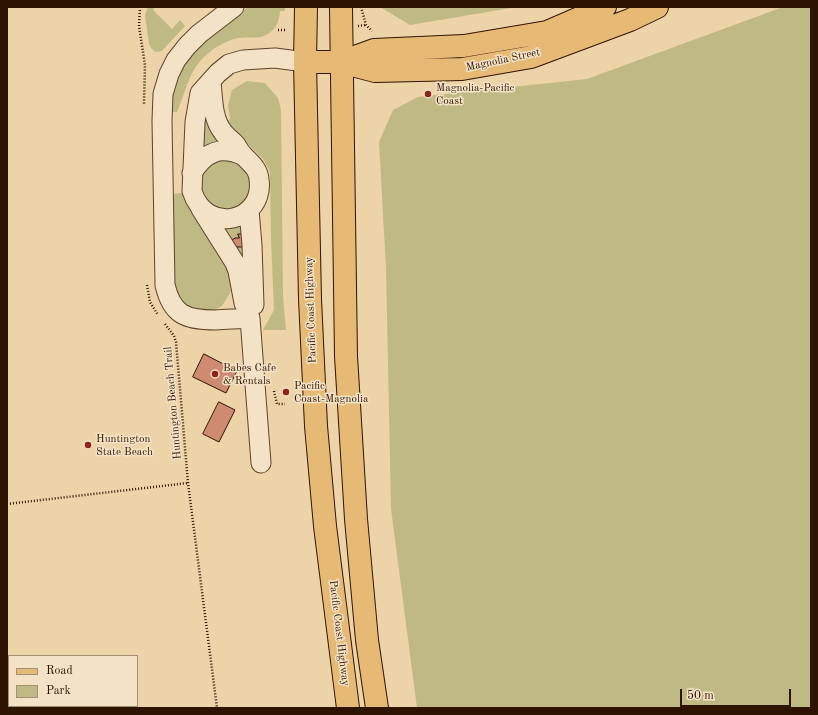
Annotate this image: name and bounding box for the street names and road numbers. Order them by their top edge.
street label: Magnolia Street [465,46,541,74]
street label: Pacific Coast Highway [303,256,319,364]
street label: Huntington Beach Trail [161,346,185,460]
street label: Pacific Coast Highway [326,579,352,687]

